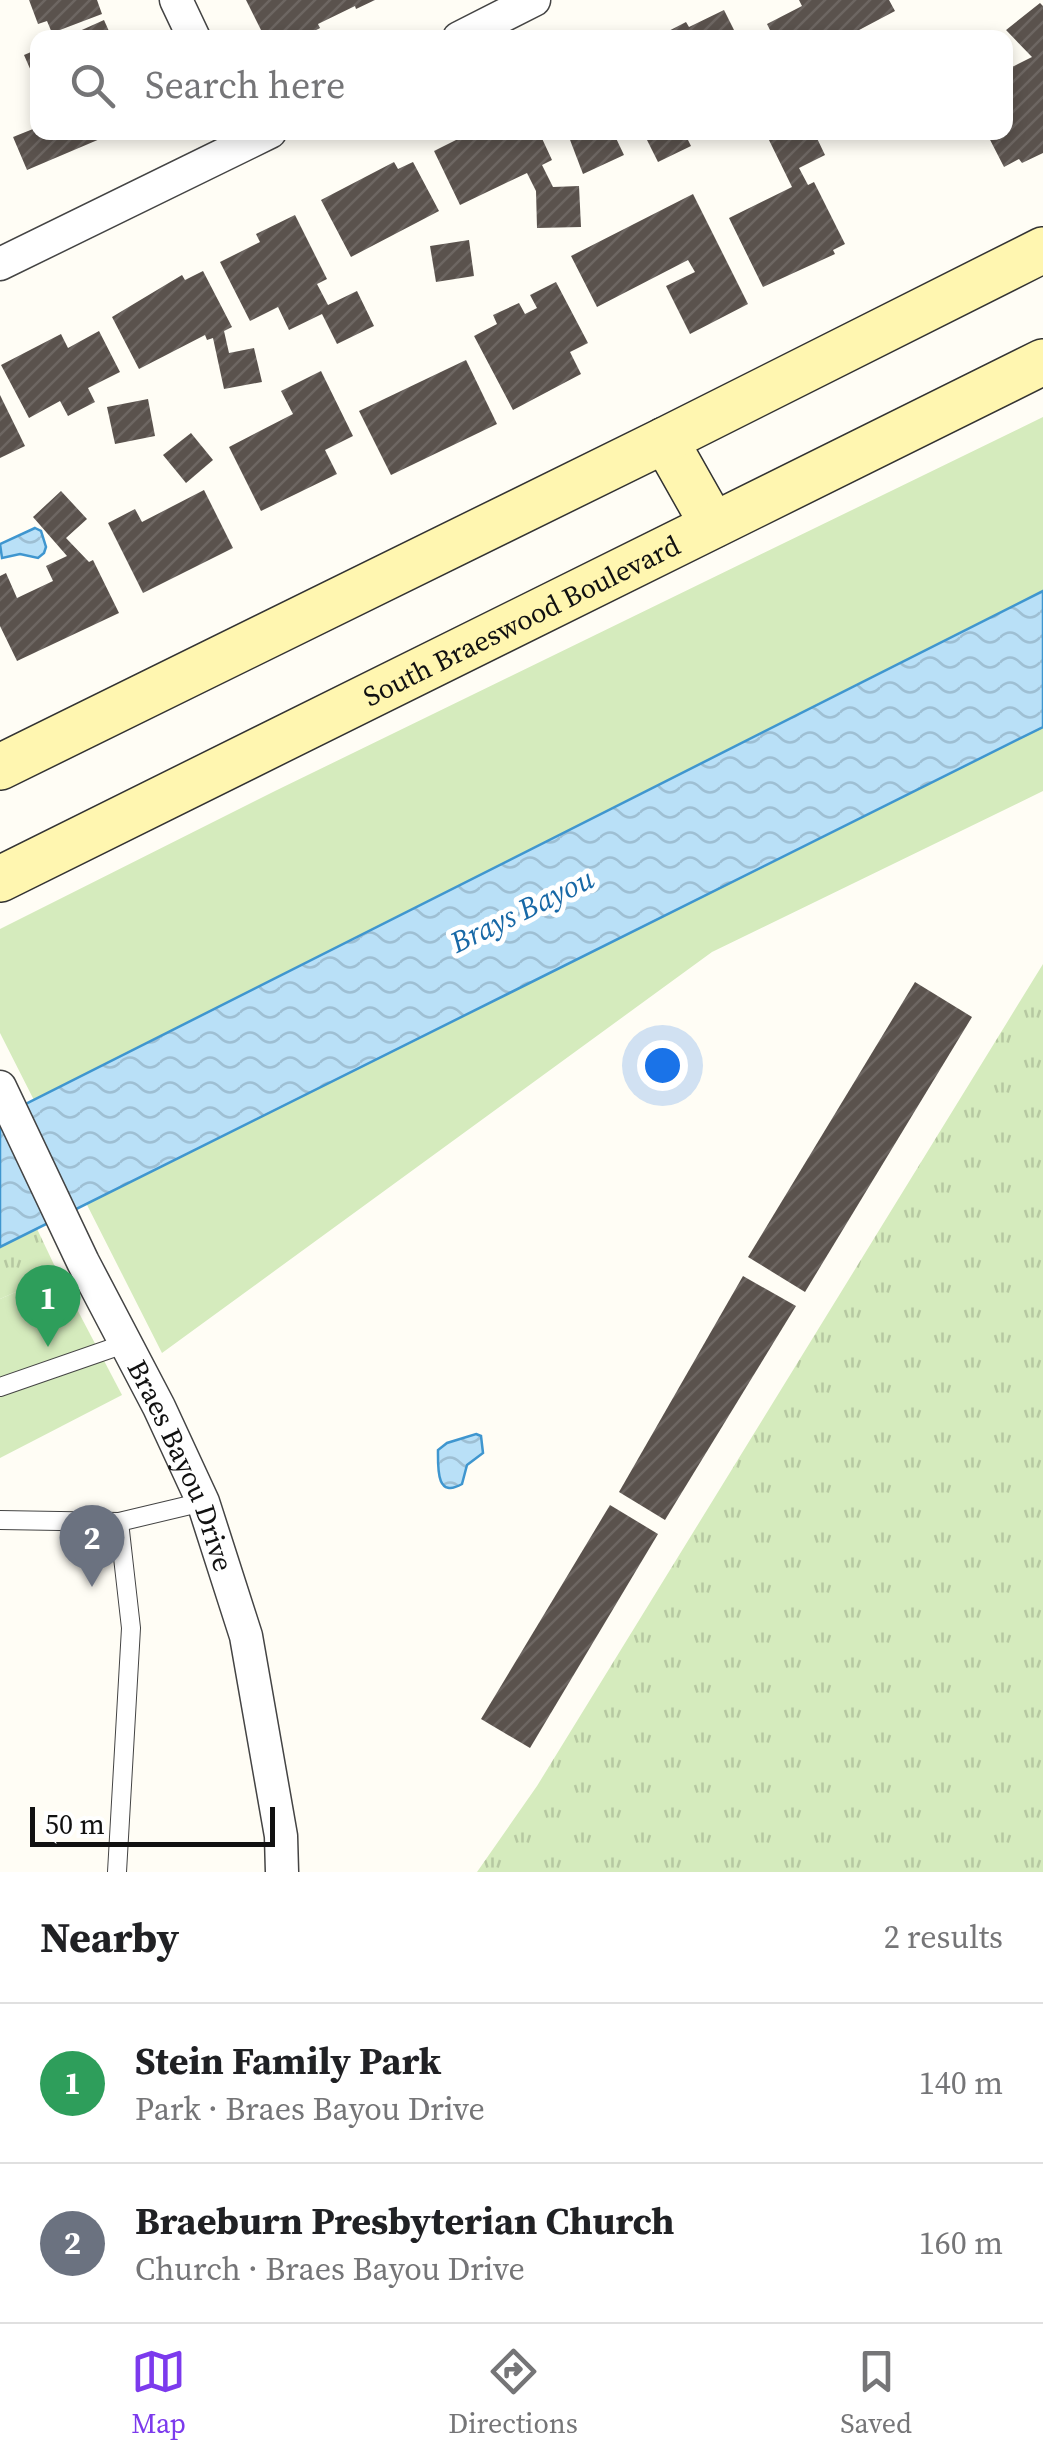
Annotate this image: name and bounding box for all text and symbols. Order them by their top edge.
search box [30,30,1013,140]
icon: search [65,58,120,113]
text: Search here [145,59,345,111]
street label: South Braeswood Boulevard [357,526,686,715]
water label: Brays Bayou [442,858,601,963]
your location [637,1040,688,1091]
pin: 1 [15,1264,80,1347]
street label: Braes Bayou Drive [118,1353,243,1576]
pin: 2 [59,1504,124,1587]
scale bar [30,1802,275,1846]
text: 50 m [45,1805,105,1843]
text: Nearby [40,1908,179,1966]
text: 2 results [884,1915,1003,1959]
text: Stein Family Park [135,2035,441,2087]
text: 1 [64,2061,81,2105]
text: 140 m [919,2061,1003,2105]
text: Park · Braes Bayou Drive [135,2087,485,2131]
text: Braeburn Presbyterian Church [135,2195,675,2247]
text: 2 [64,2221,81,2265]
text: 160 m [919,2221,1003,2265]
text: Church · Braes Bayou Drive [135,2247,525,2291]
tab: Map [131,2344,186,2442]
tab: Directions [448,2344,578,2442]
tab: Saved [840,2344,912,2442]

